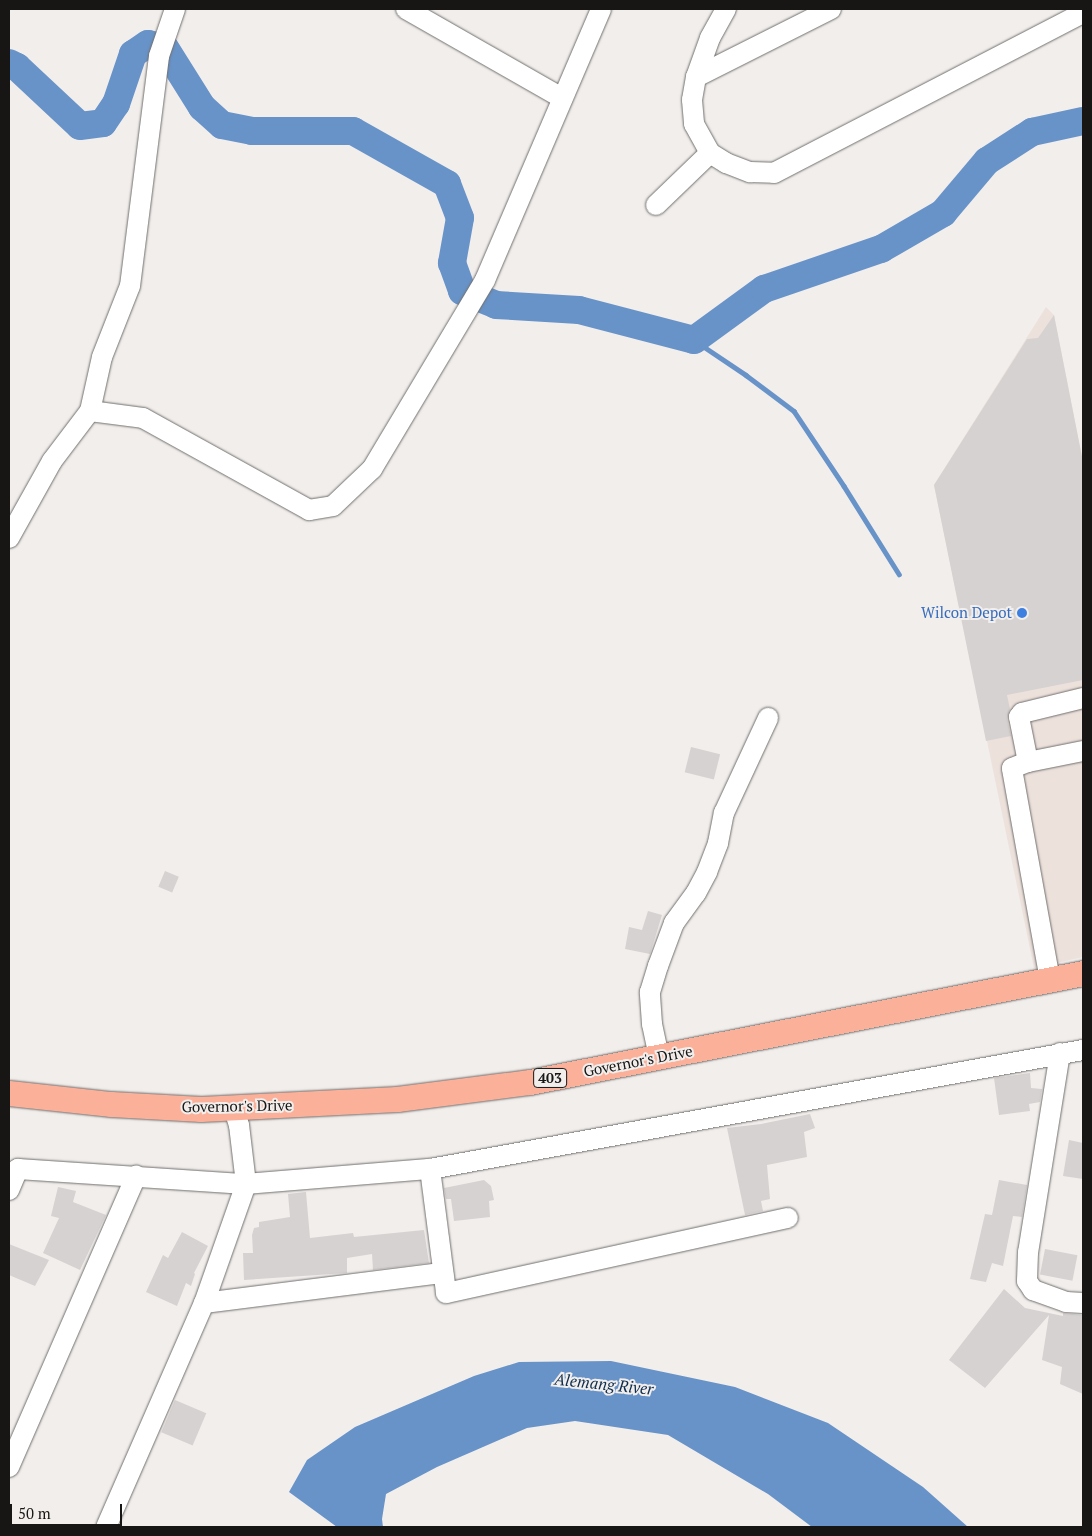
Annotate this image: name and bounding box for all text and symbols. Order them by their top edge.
place label: Wilcon Depot [921,604,1012,622]
marker: Wilcon Depot [1016,607,1028,619]
street label: Governor's Drive [582,1042,694,1080]
road number: 403 [532,1066,568,1090]
street label: Governor's Drive [181,1096,293,1116]
water label: Alemang River [554,1369,654,1399]
scale bar [12,1494,125,1526]
text: 50 m [18,1503,51,1523]

